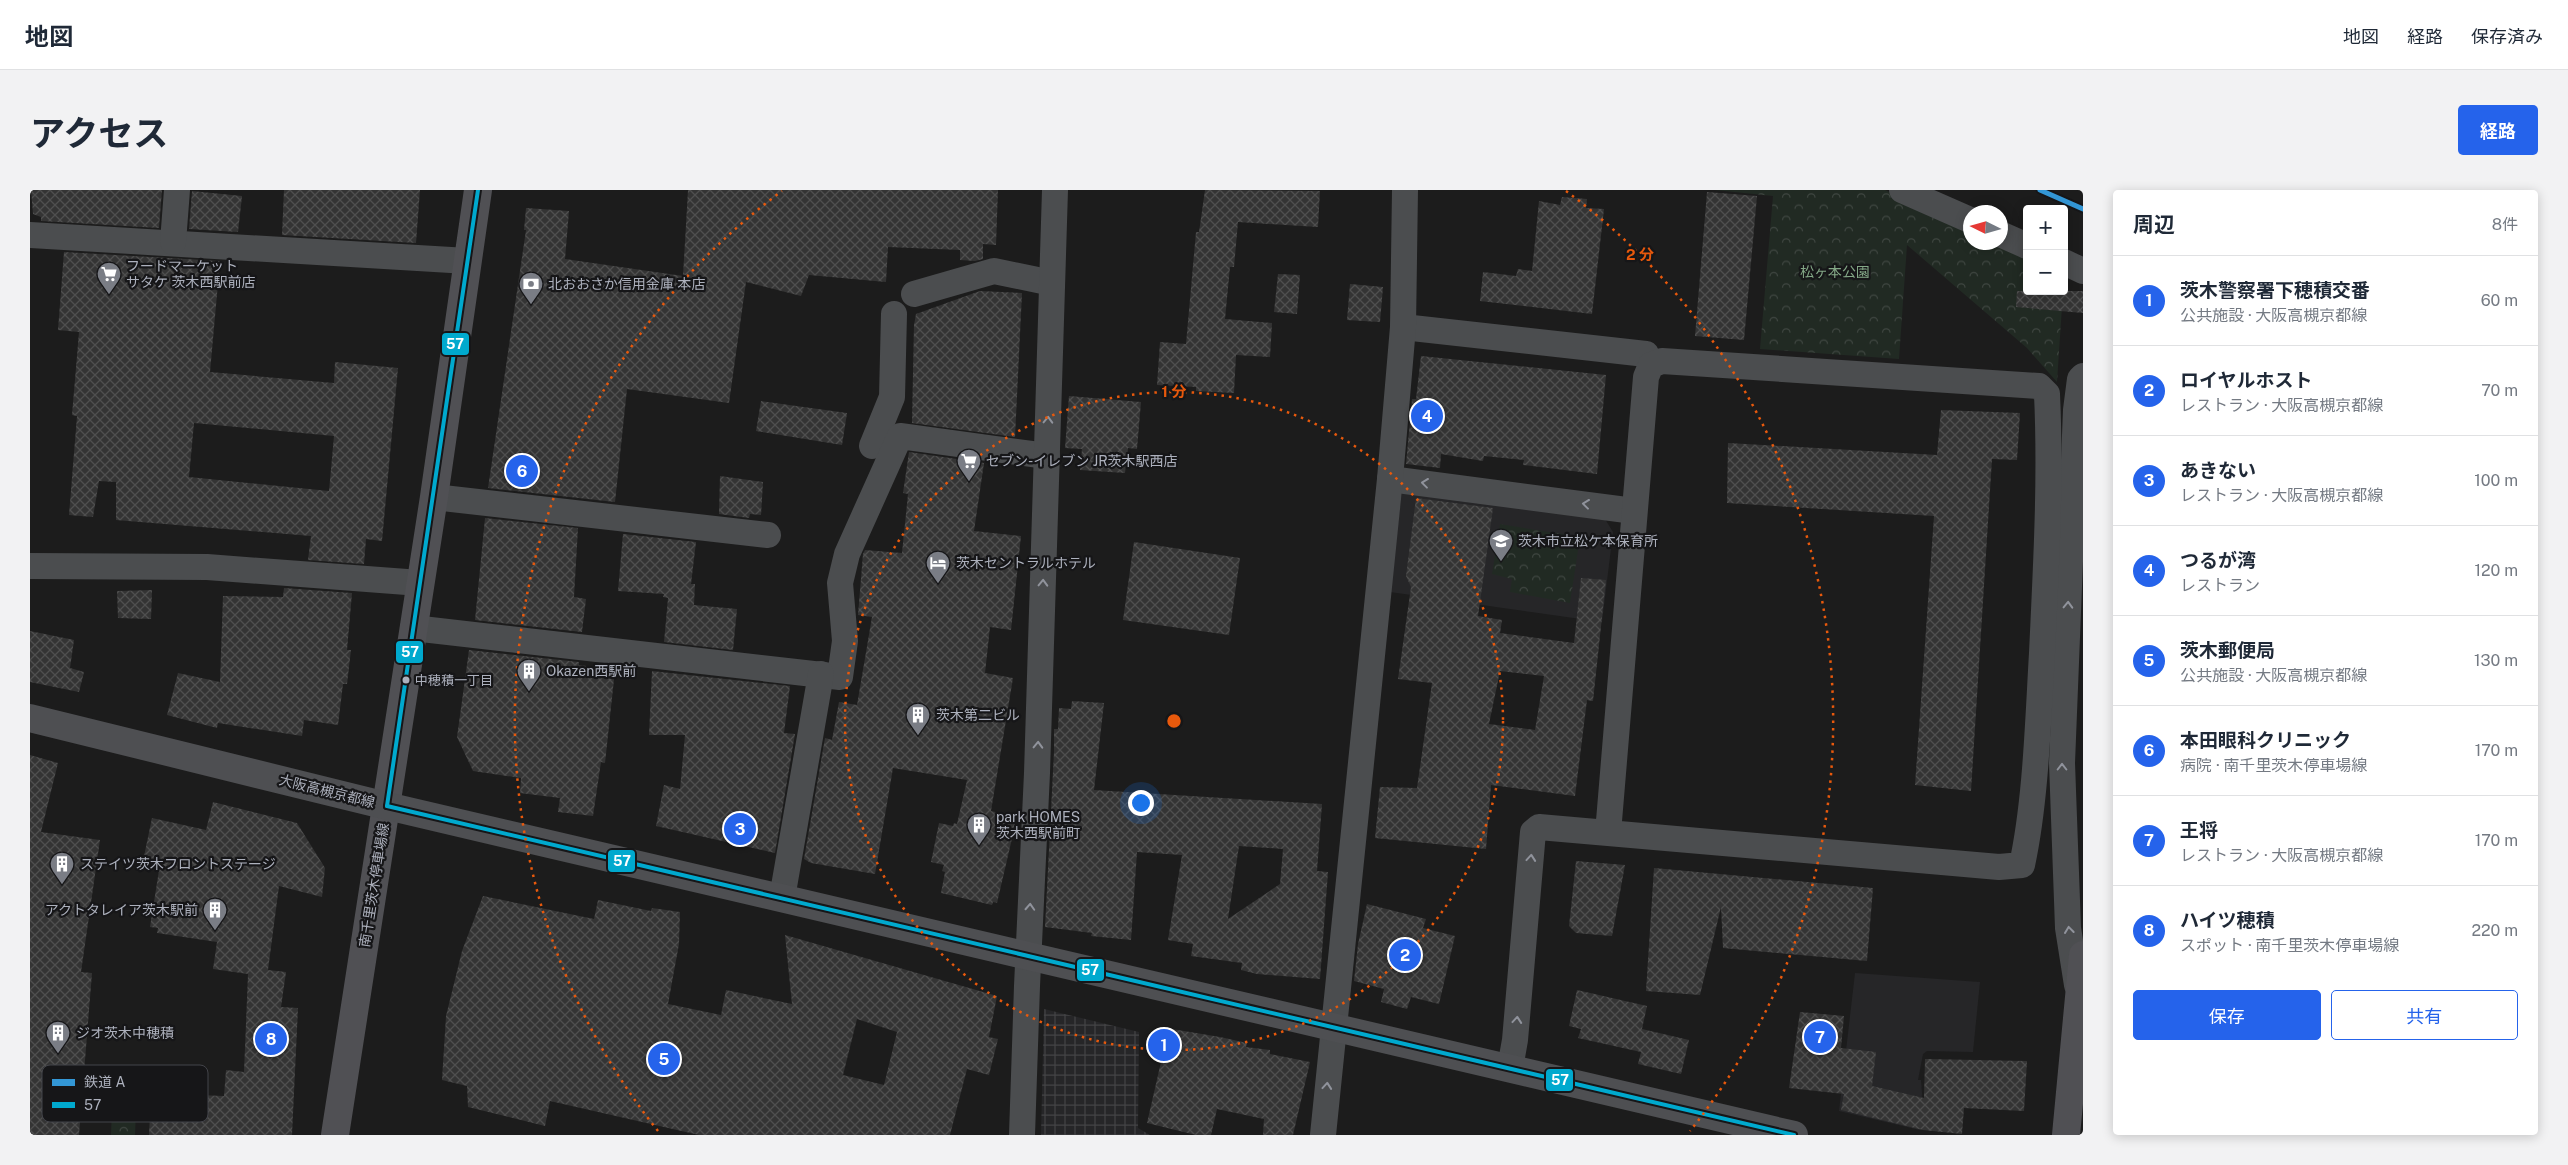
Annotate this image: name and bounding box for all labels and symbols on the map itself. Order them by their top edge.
north arrow [1963,205,2008,250]
text: 2 分 [1626,246,1654,263]
place label: フードマーケット サタケ 茨木西駅前店 [126,258,255,290]
supermarket icon: フードマーケット サタケ 茨木西駅前店 [96,261,122,295]
park label: 松ヶ本公園 [1800,264,1870,280]
bank icon: 北おおさか信用金庫 本店 [518,271,544,305]
place label: 北おおさか信用金庫 本店 [548,276,705,292]
line badge: 57 [441,332,470,356]
text: 57 [446,336,464,352]
text: 1 分 [1162,383,1186,400]
pin: 4 [1411,397,1443,435]
one-way arrow [1043,416,1053,424]
supermarket icon: セブン-イレブン JR茨木駅西店 [956,448,982,482]
pin: 6 [506,452,538,490]
place label: セブン-イレブン JR茨木駅西店 [986,453,1178,469]
one-way arrow [1420,479,1429,489]
one-way arrow [1581,499,1589,510]
school or university icon: 茨木市立松ケ本保育所 [1488,528,1514,562]
place label: 茨木市立松ケ本保育所 [1518,533,1658,549]
hotel icon: 茨木セントラルホテル [925,550,951,584]
place label: 茨木セントラルホテル [956,555,1096,571]
one-way arrow [1038,578,1048,586]
one-way arrow [2063,601,2073,608]
line badge: 57 [395,640,424,664]
text: 57 [401,644,419,660]
building icon: Okazen西駅前 [516,658,542,692]
place label: Okazen西駅前 [546,663,636,679]
place label: 中穂積一丁目 [415,673,493,688]
marker: 中穂積一丁目 [401,675,411,685]
building icon: 茨木第二ビル [905,702,931,736]
place label: 茨木第二ビル [936,707,1020,723]
centre of rings [1165,712,1183,730]
one-way arrow [1033,741,1043,748]
one-way arrow [2057,763,2067,771]
street label: 大阪高槻京都線 [278,771,376,811]
your location [1128,790,1154,816]
place label: park HOMES 茨木西駅前町 [996,809,1080,841]
pin: 3 [724,810,756,848]
building icon: park HOMES 茨木西駅前町 [966,812,992,846]
street label: 南千里茨木停車場線 [356,822,392,948]
line badge: 57 [607,849,636,873]
building icon: ステイツ茨木フロントステージ [49,851,75,885]
text: 57 [613,853,631,869]
one-way arrow [1525,854,1536,862]
place label: ステイツ茨木フロントステージ [80,856,276,872]
building icon: アクトタレイア茨木駅前 [202,897,228,931]
place label: アクトタレイア茨木駅前 [45,902,198,918]
one-way arrow [1024,903,1035,911]
one-way arrow [2064,925,2075,933]
pin: 2 [1389,936,1421,974]
line badge: 57 [1076,958,1105,982]
text: 57 [1081,962,1099,978]
one-way arrow [1511,1016,1522,1024]
pin: 7 [1804,1018,1836,1056]
building icon: ジオ茨木中穂積 [45,1020,71,1054]
pin: 8 [255,1020,287,1058]
place label: ジオ茨木中穂積 [76,1025,174,1041]
pin: 1 [1148,1026,1180,1064]
pin: 5 [648,1040,680,1078]
legend [42,1065,208,1122]
line badge: 57 [1545,1068,1574,1092]
text: 57 [1551,1072,1569,1088]
text: 鉄道 A [84,1074,125,1090]
one-way arrow [1321,1082,1332,1090]
text: 57 [84,1097,101,1113]

